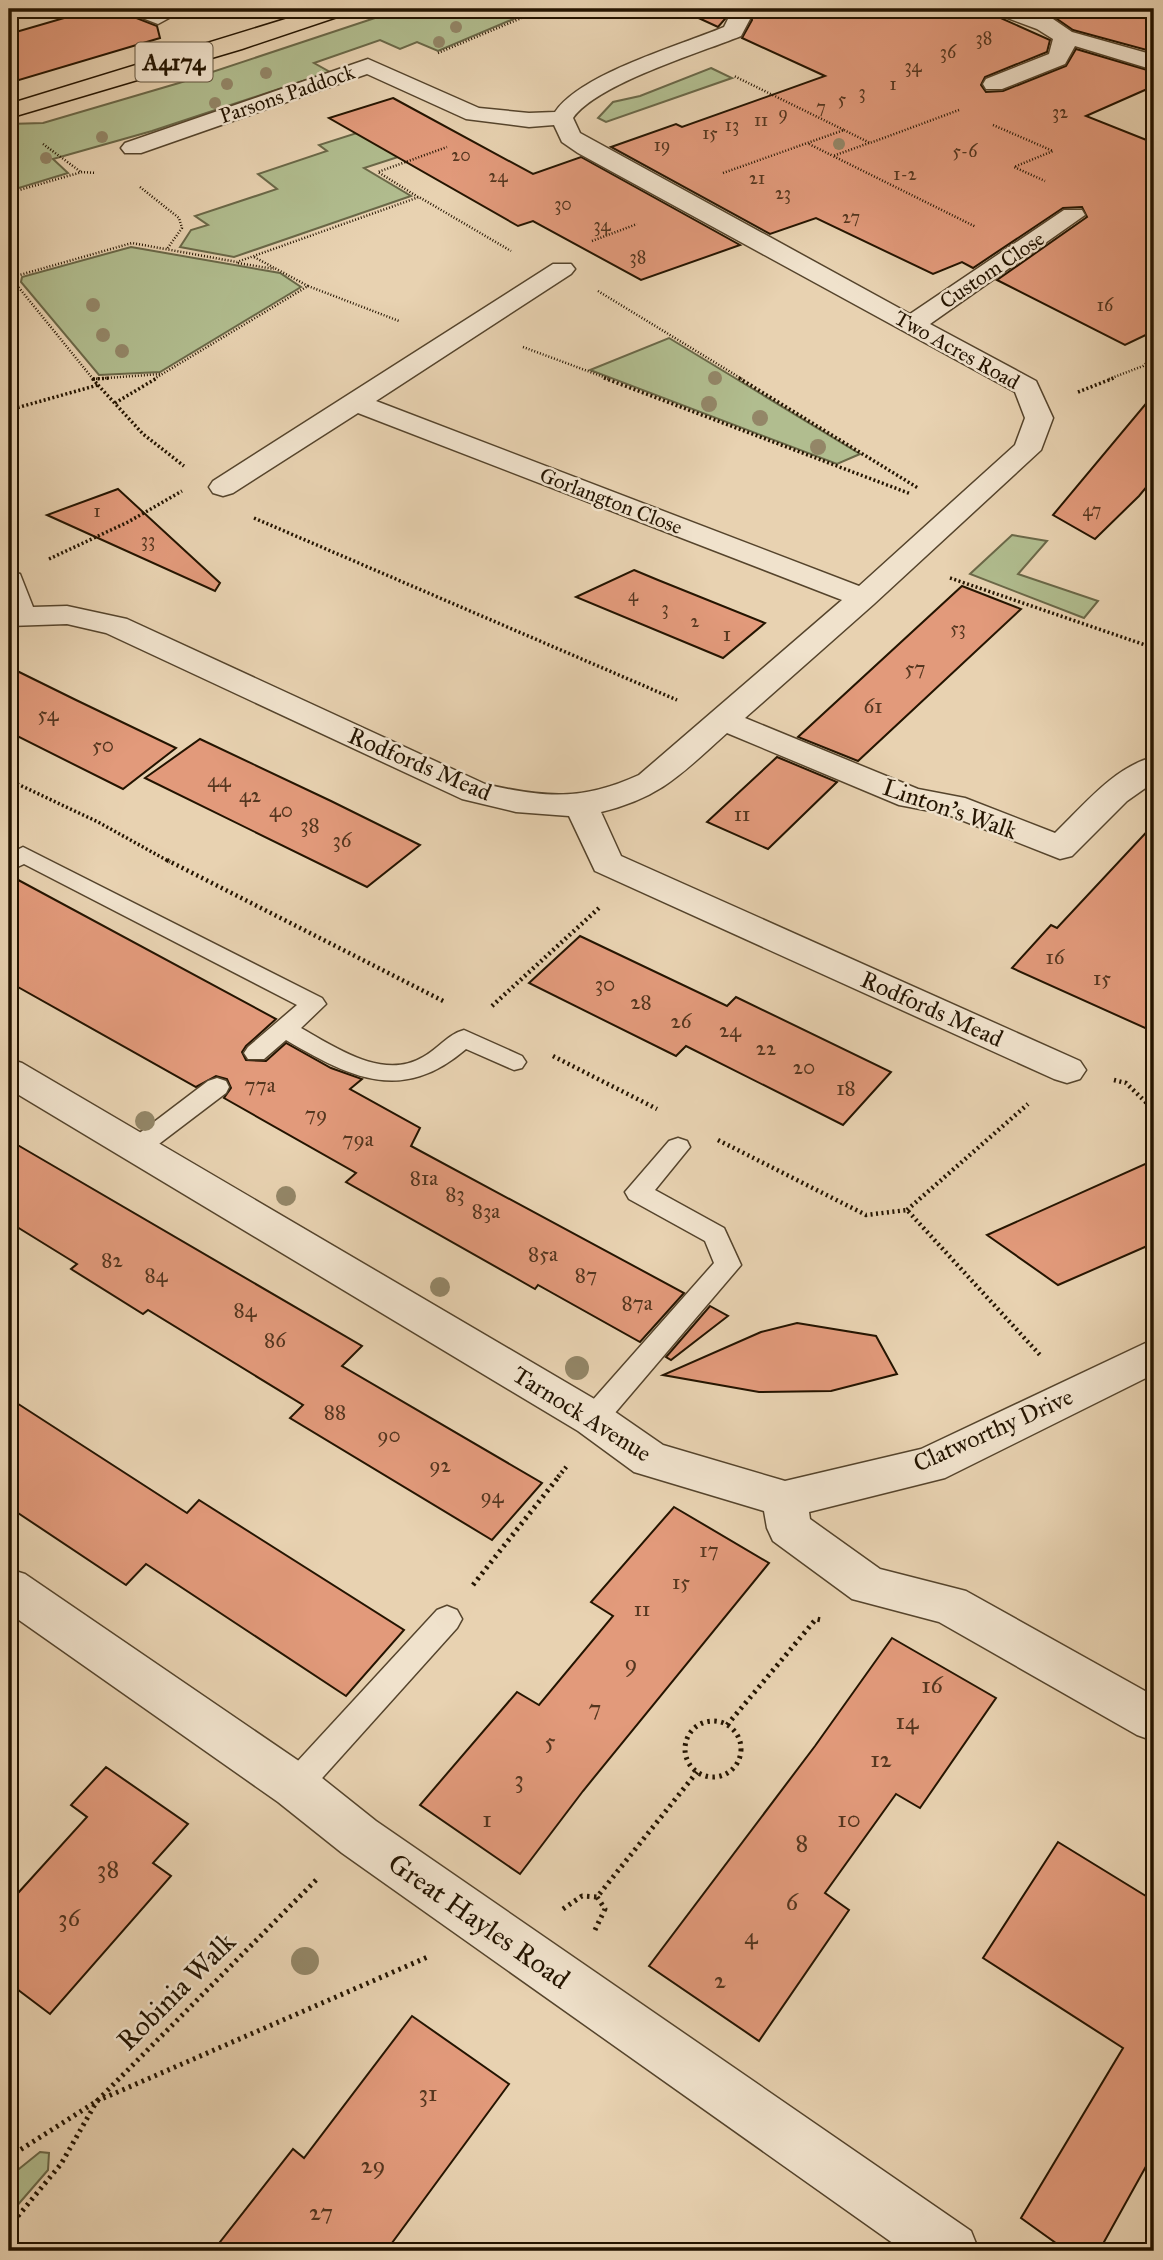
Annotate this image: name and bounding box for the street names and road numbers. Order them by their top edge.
road number: A4174 [136,43,212,82]
street label: Parsons Paddock [216,59,358,129]
street label: Custom Close [935,225,1049,314]
street label: Two Acres Road [890,305,1025,395]
street label: Gorlangton Close [536,462,686,540]
street label: Rodfords Mead [344,720,496,808]
street label: Linton's Walk [879,772,1022,846]
street label: Rodfords Mead [856,964,1008,1054]
street label: Tarnock Avenue [507,1359,657,1469]
street label: Clatworthy Drive [909,1381,1077,1479]
street label: Great Hayles Road [381,1845,577,1997]
street label: Robinia Walk [109,1924,243,2058]

